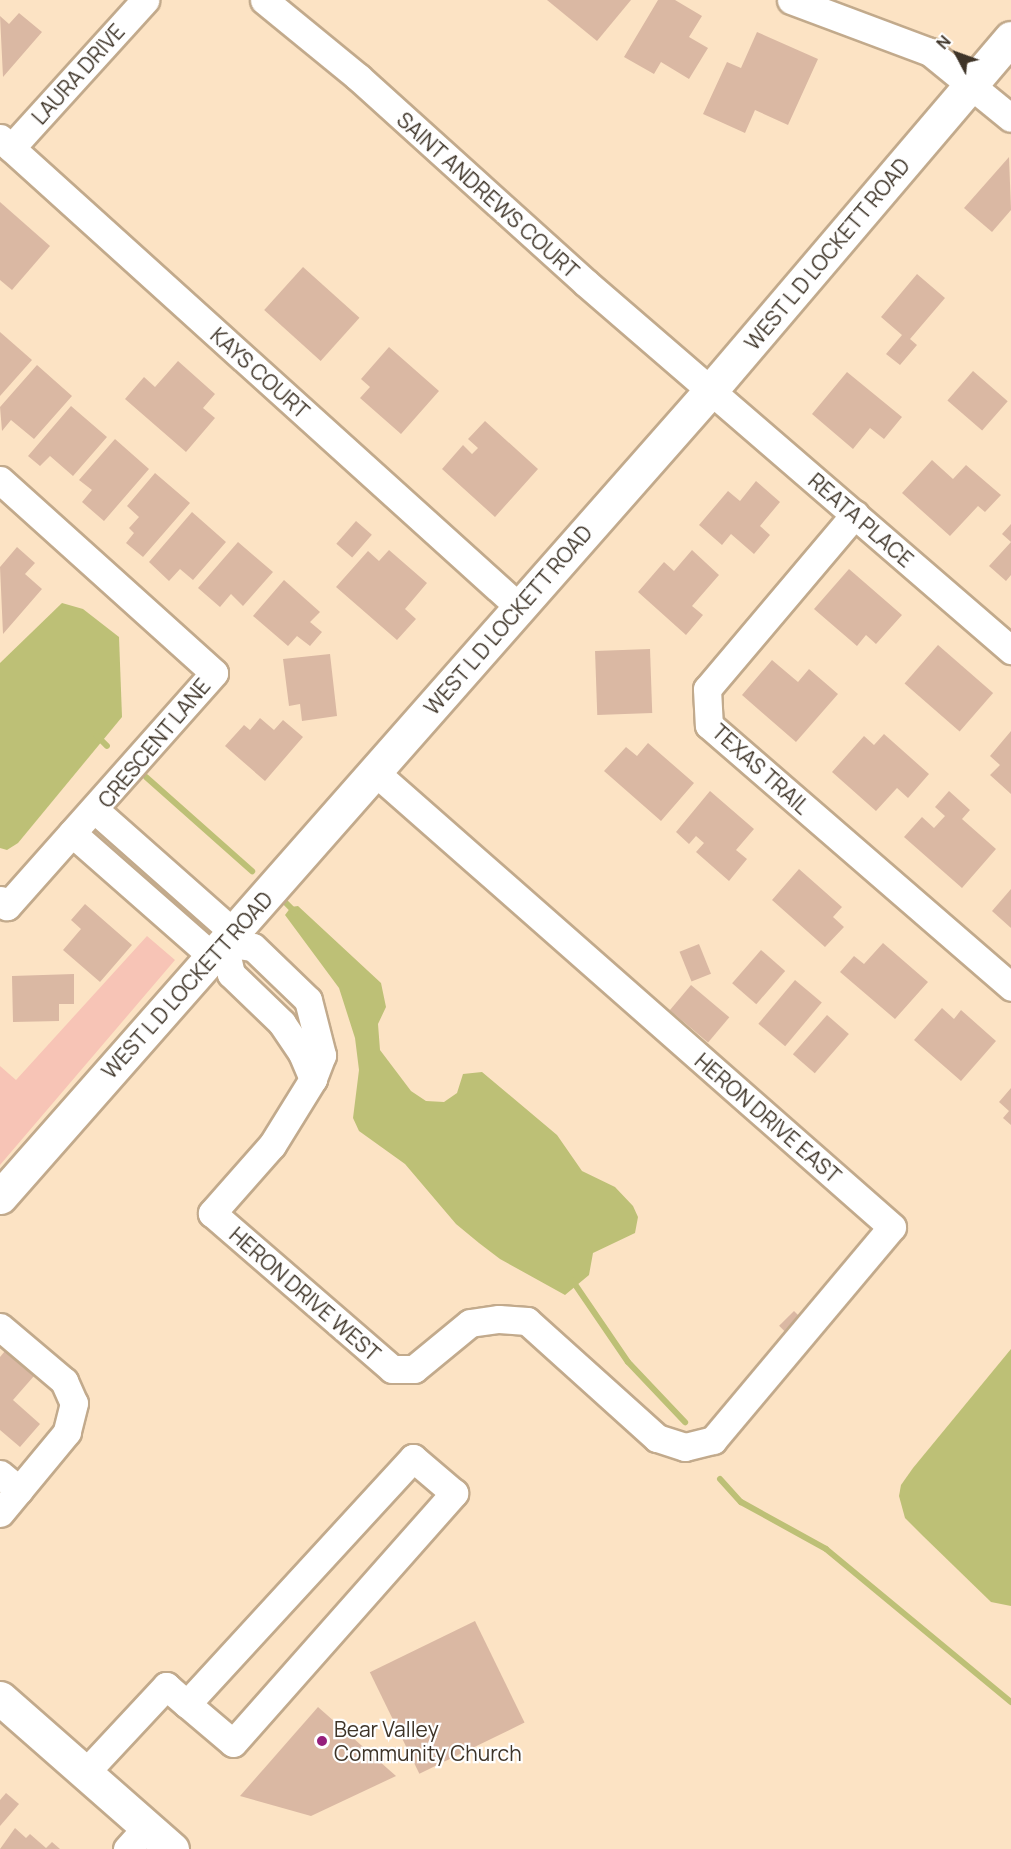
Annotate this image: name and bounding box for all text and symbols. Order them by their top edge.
street label: LAURA DRIVE [26,19,130,129]
north arrow [927,24,987,84]
text: N [931,31,955,54]
street label: SAINT ANDREWS COURT [392,107,584,283]
street label: WEST L D LOCKETT ROAD [739,152,915,356]
street label: KAYS COURT [206,322,314,424]
street label: REATA PLACE [804,468,918,572]
street label: WEST L D LOCKETT ROAD [418,519,598,721]
street label: CRESCENT LANE [93,673,215,813]
street label: TEXAS TRAIL [707,719,815,819]
street label: WEST L D LOCKETT ROAD [96,886,278,1084]
street label: HERON DRIVE EAST [690,1048,846,1188]
street label: HERON DRIVE WEST [225,1222,385,1366]
place label: Bear Valley Community Church [334,1716,522,1766]
marker: Bear Valley Community Church [315,1734,329,1748]

